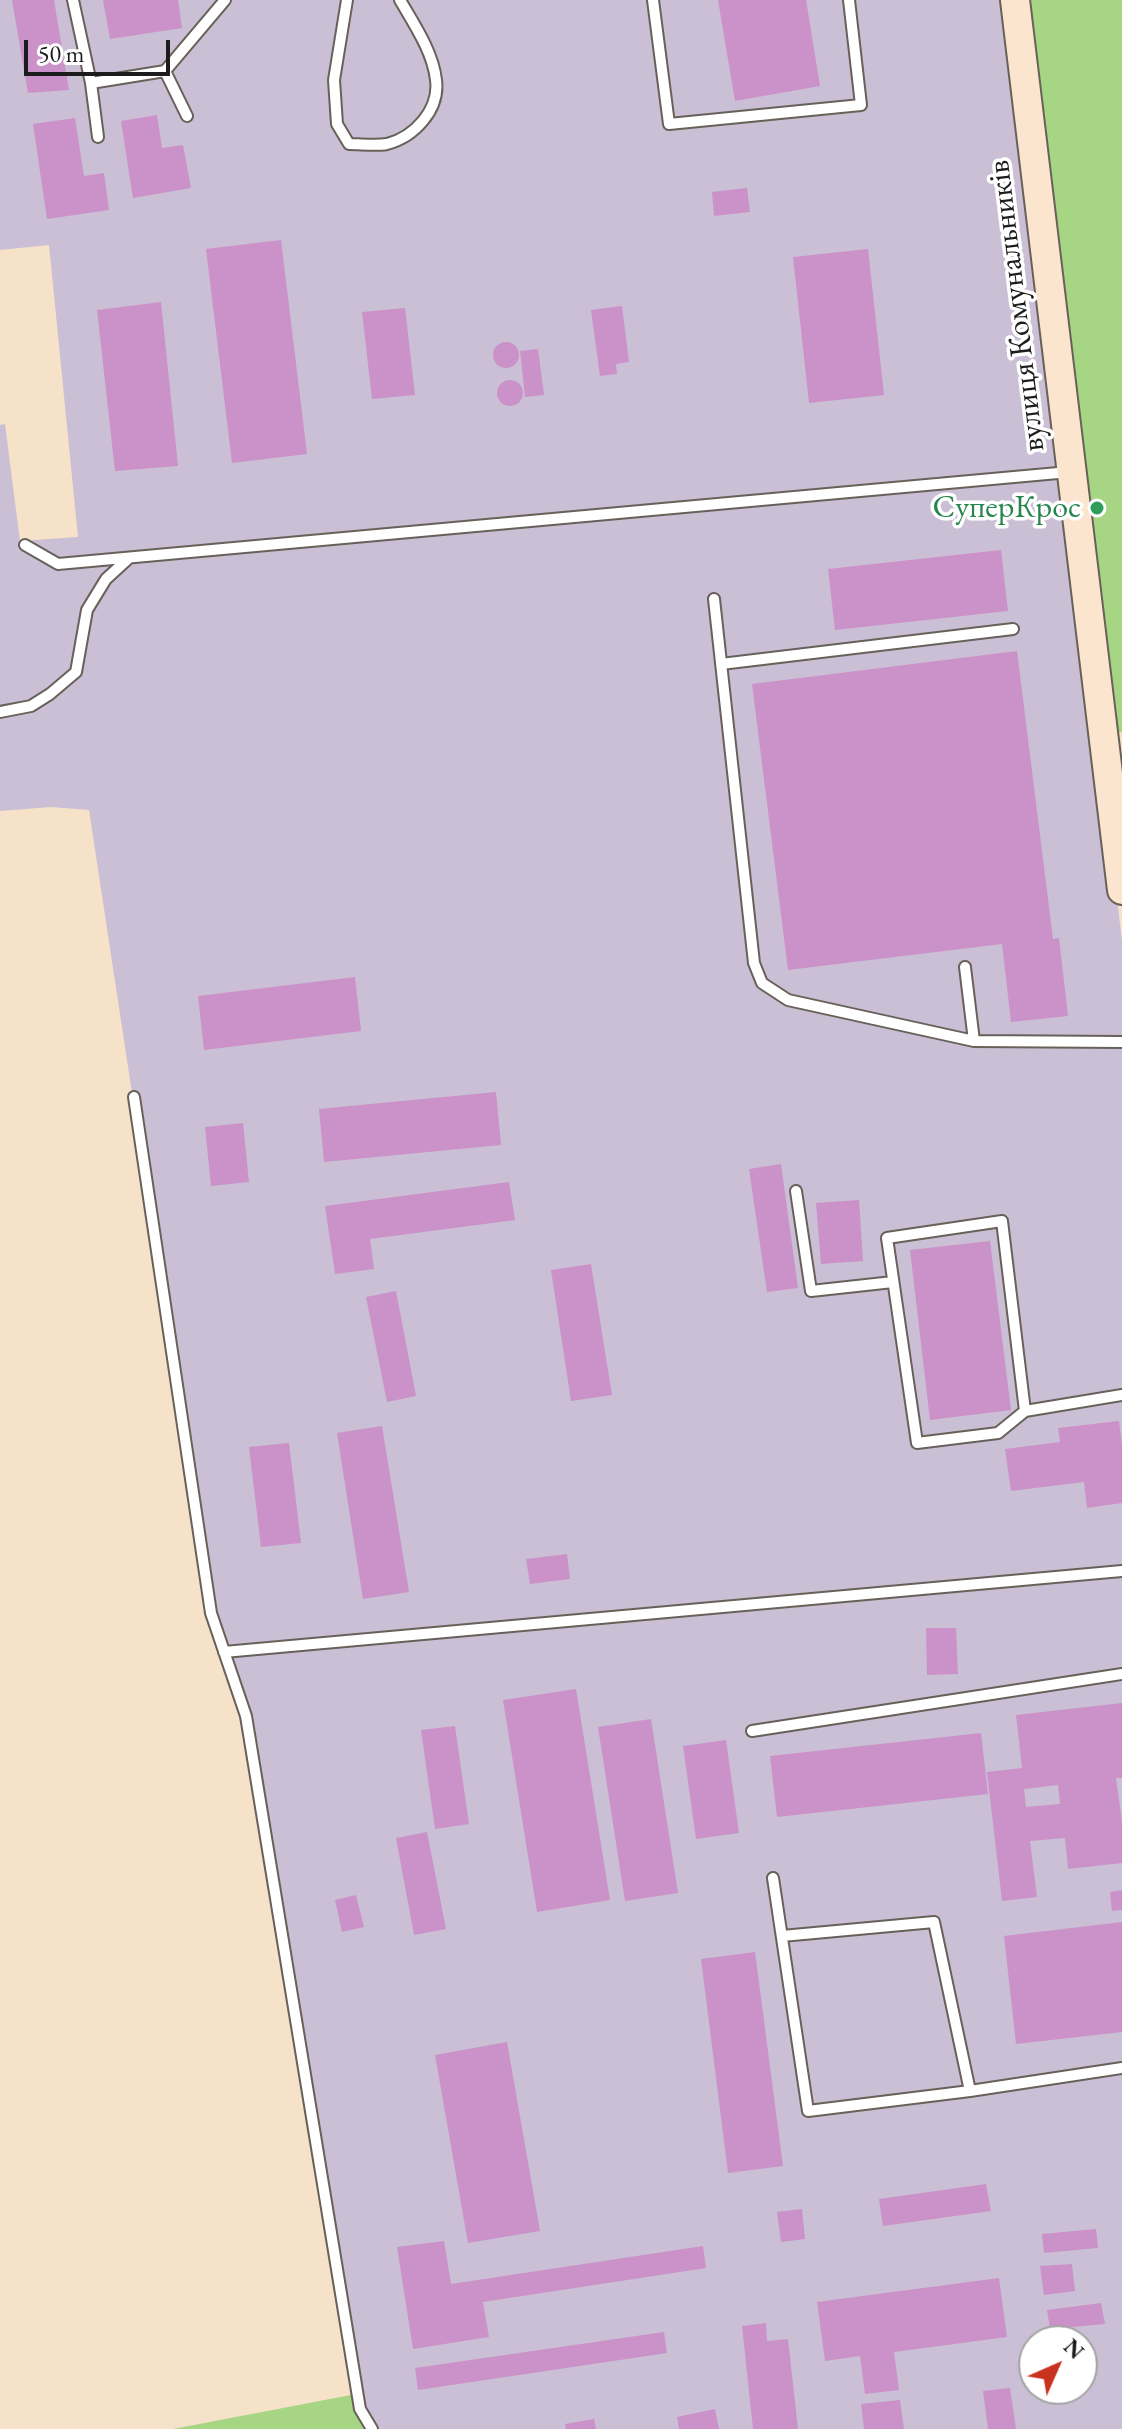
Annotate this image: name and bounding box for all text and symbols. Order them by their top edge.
scale bar [28,24,174,74]
text: 50 m [38,38,85,69]
street label: вулиця Комунальників [980,158,1054,454]
place label: СуперКрос [932,489,1081,527]
marker: СуперКрос [1088,499,1106,517]
north arrow [1018,2325,1098,2405]
text: N [1057,2333,1090,2366]

